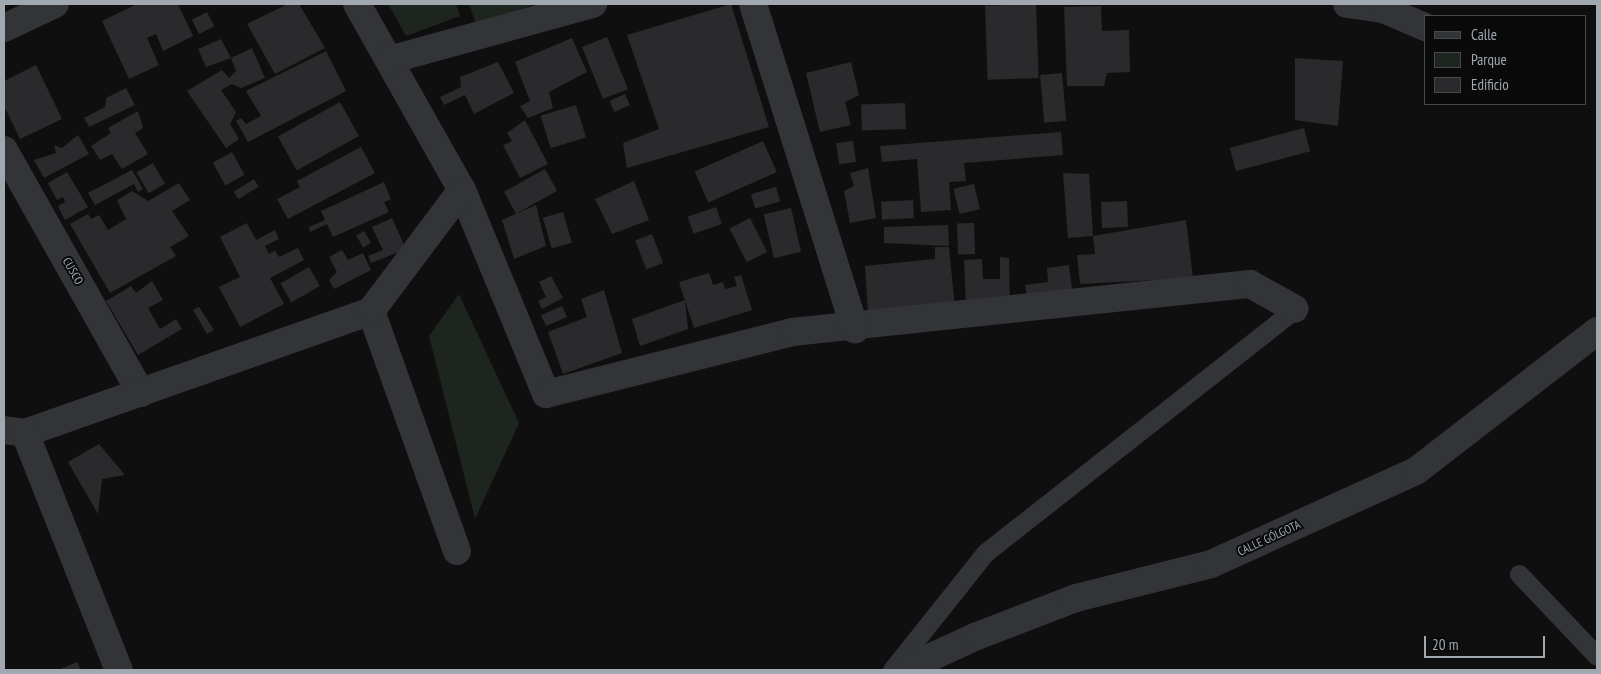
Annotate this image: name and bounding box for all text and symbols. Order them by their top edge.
legend [1424,15,1586,105]
text: Calle [1471,25,1497,44]
text: Parque [1471,50,1507,69]
text: Edificio [1471,75,1509,94]
street label: CUSCO [60,255,86,287]
street label: CALLE GÓLGOTA [1235,517,1303,559]
scale bar [1426,626,1547,658]
text: 20 m [1432,635,1458,654]

